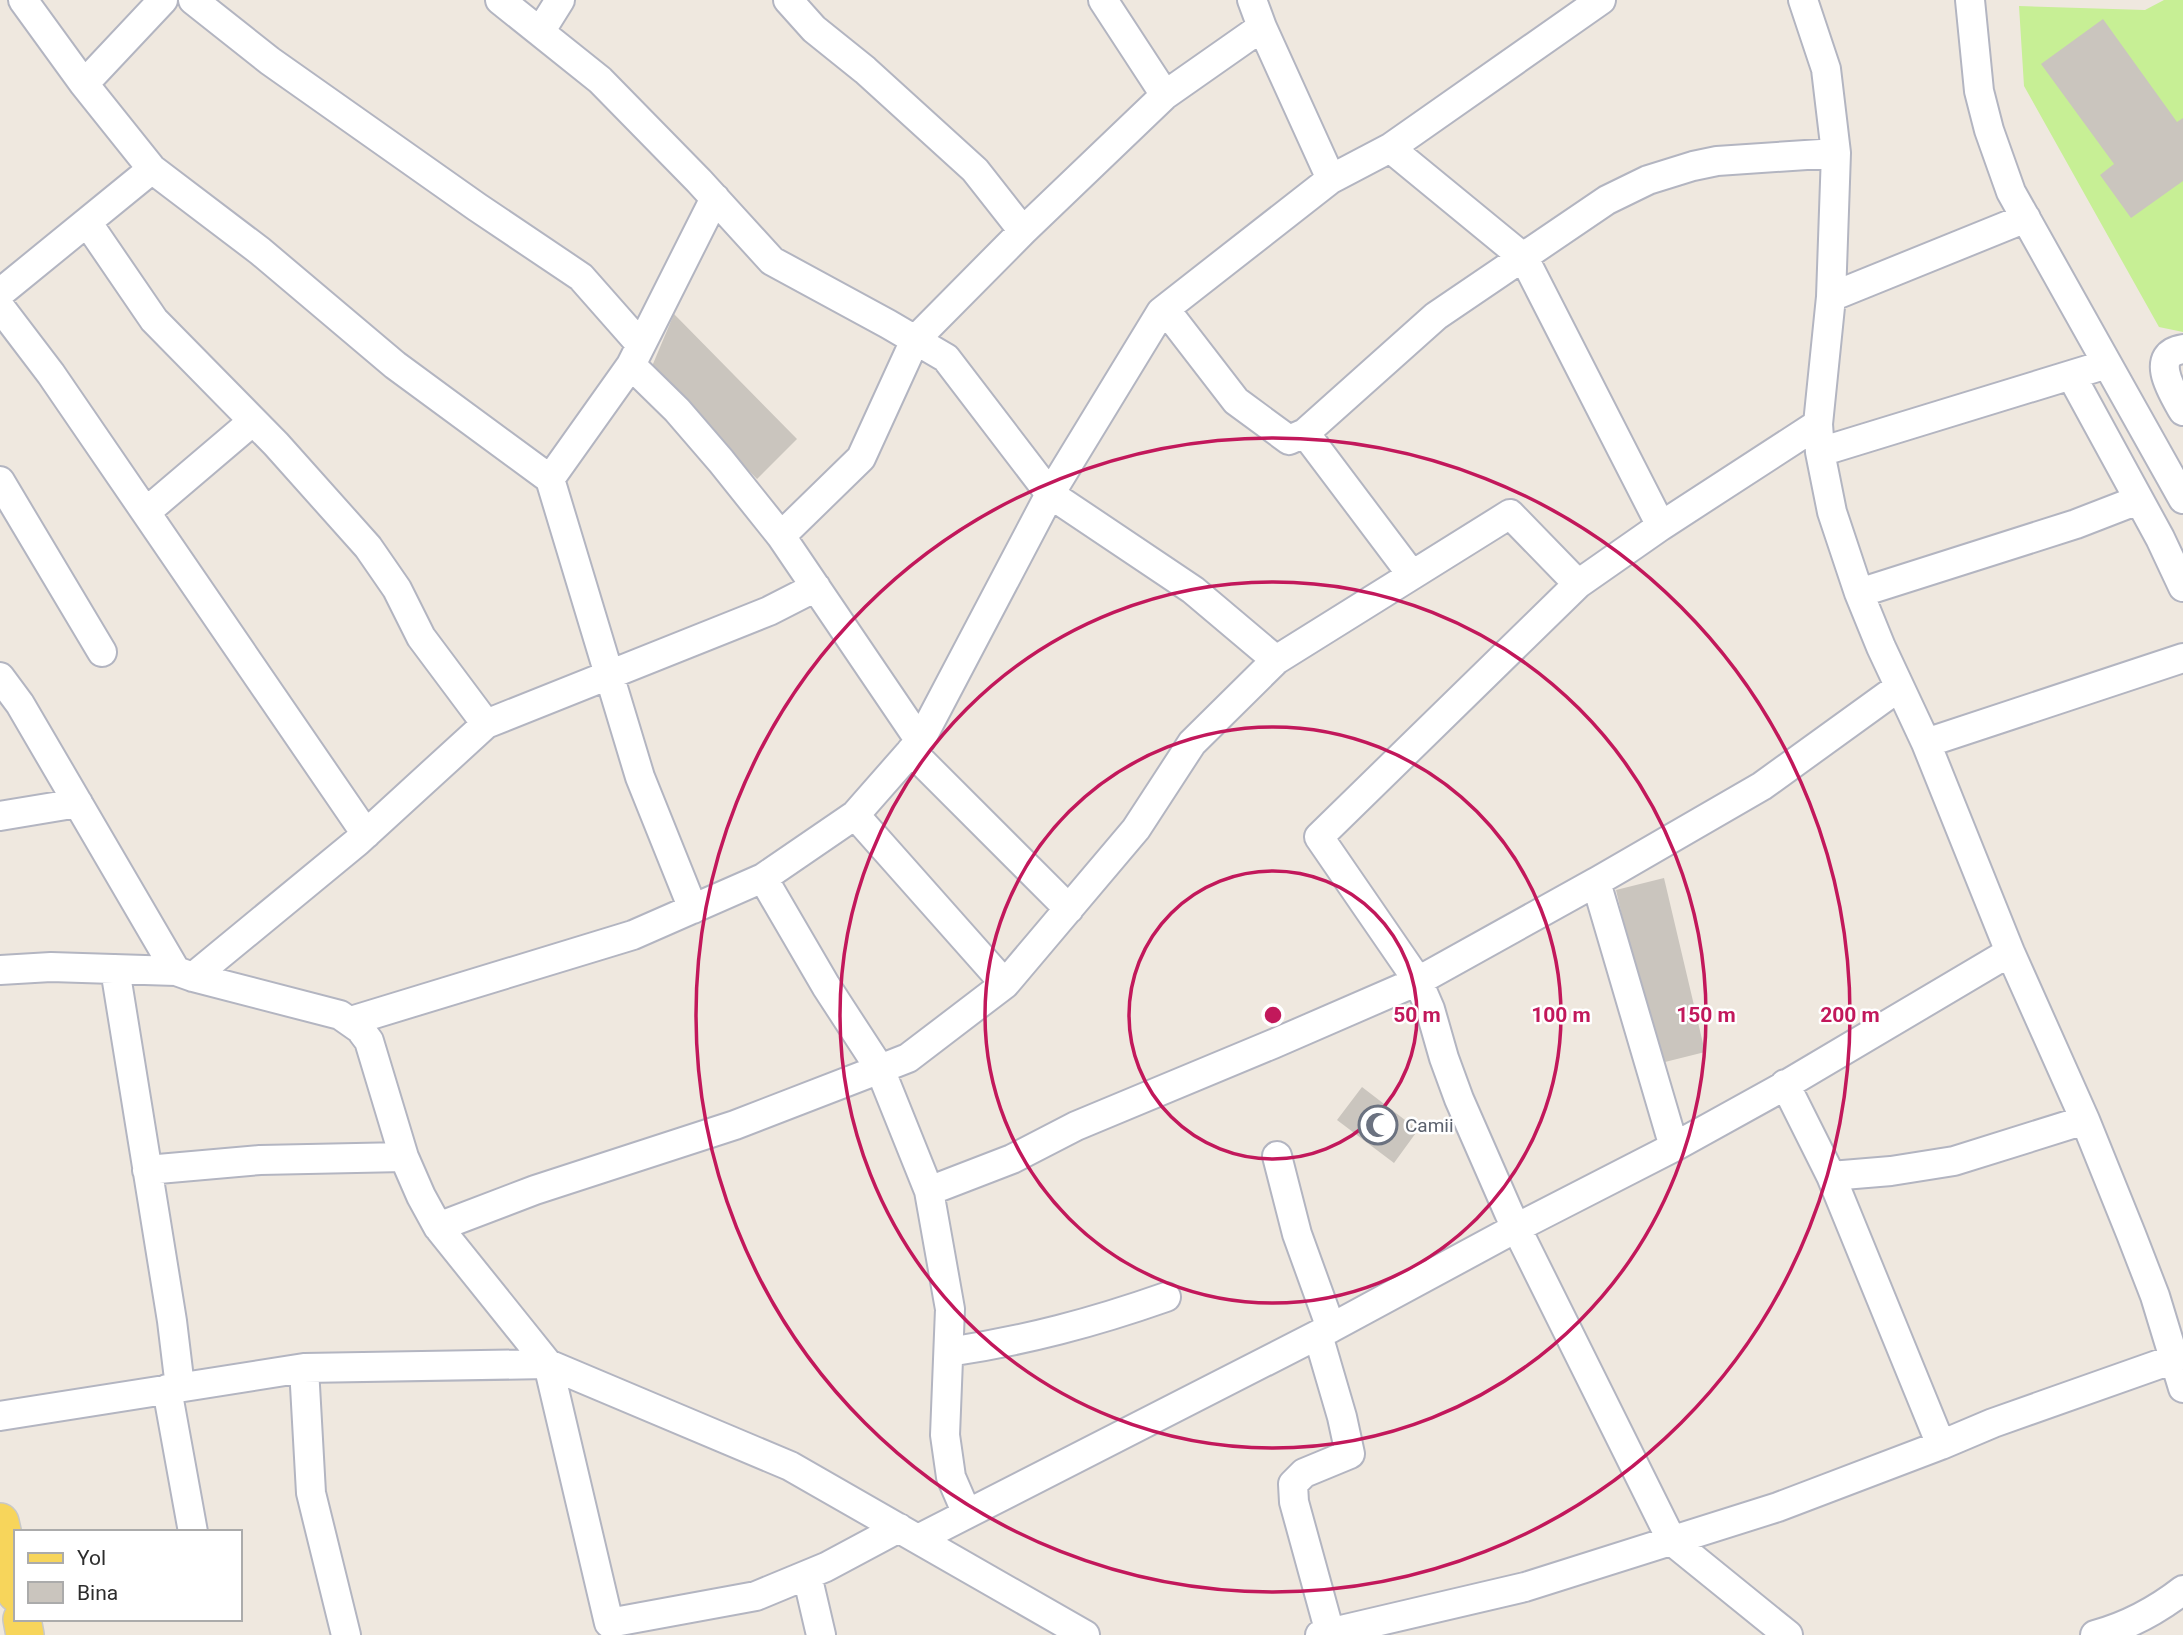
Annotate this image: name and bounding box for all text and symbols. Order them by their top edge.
centre of rings [1261,1003,1285,1027]
text: 50 m [1393,1003,1441,1027]
text: 100 m [1531,1003,1591,1027]
text: 150 m [1676,1003,1736,1027]
text: 200 m [1820,1003,1880,1027]
mosque icon: Camii [1357,1104,1399,1146]
place label: Camii [1405,1114,1454,1137]
legend [14,1530,242,1621]
text: Yol [77,1546,106,1570]
text: Bina [77,1581,118,1605]

